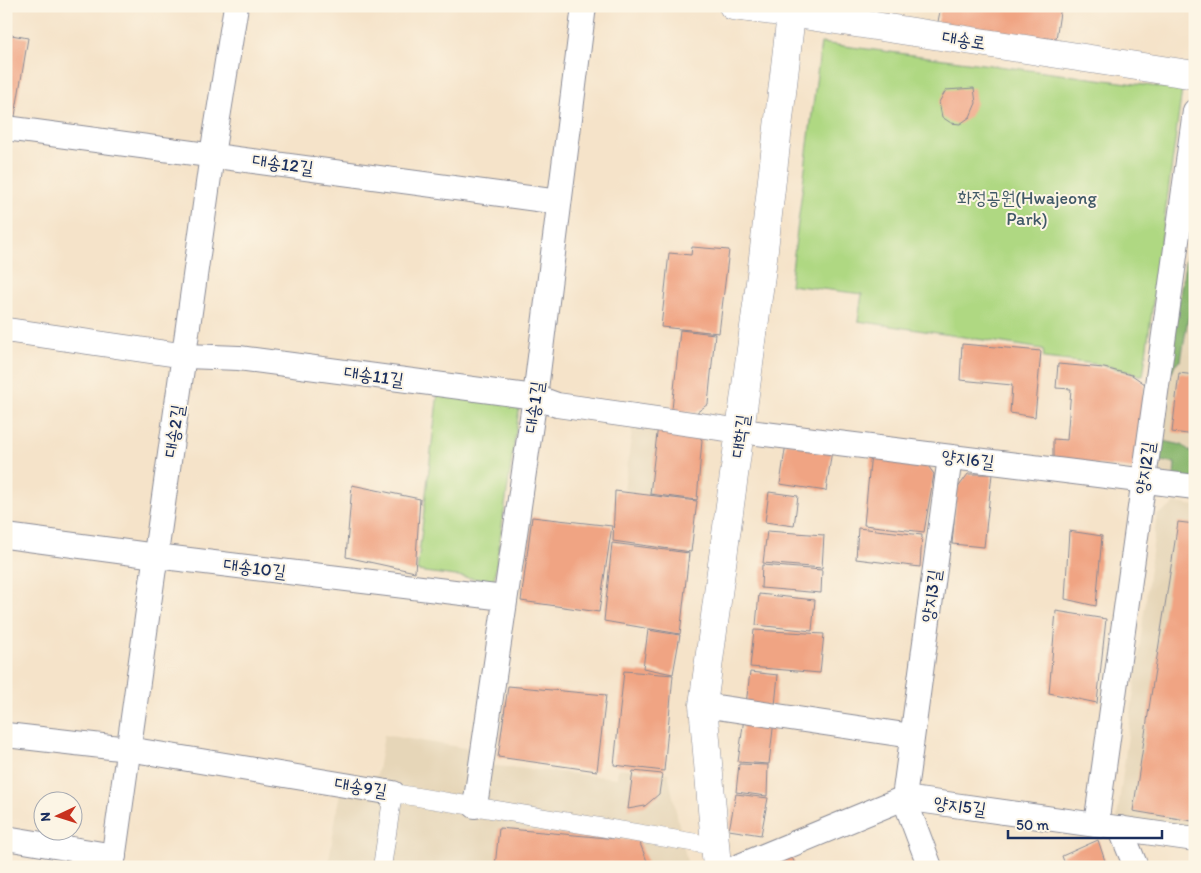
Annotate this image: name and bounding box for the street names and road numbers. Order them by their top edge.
street label: 대송로 [941,26,987,54]
street label: 대송12길 [251,149,315,179]
street label: 대송11길 [343,361,406,391]
street label: 대송1길 [520,379,549,434]
street label: 대송2길 [159,403,189,459]
street label: 대학길 [726,412,754,459]
street label: 양지2길 [1130,440,1160,496]
street label: 양지6길 [940,445,996,473]
street label: 대송10길 [222,553,288,583]
street label: 양지3길 [916,568,946,624]
street label: 대송9길 [333,772,389,802]
street label: 양지5길 [932,791,988,821]

